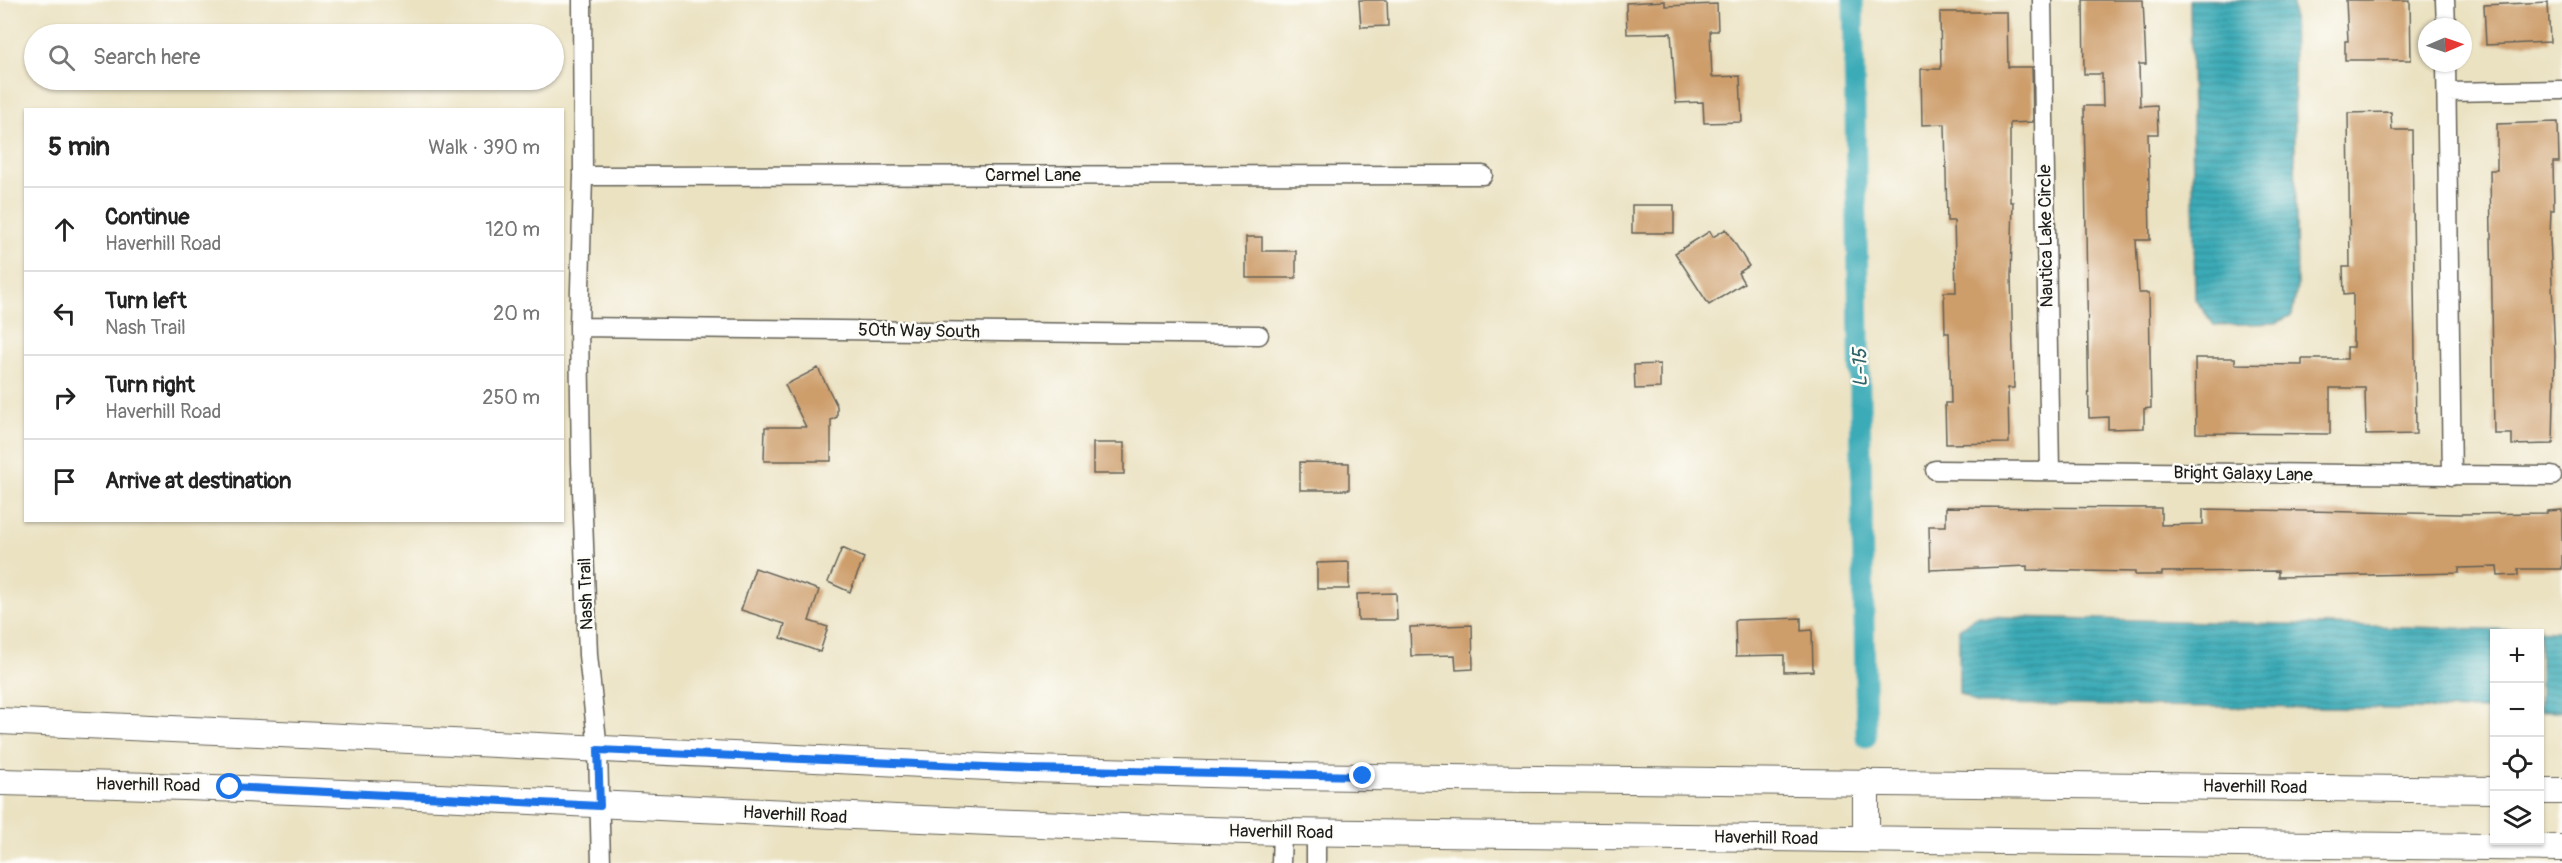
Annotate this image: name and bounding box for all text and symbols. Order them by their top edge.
north arrow [2418,18,2472,72]
search box [24,24,564,90]
icon: search [45,41,78,74]
text: Search here [93,43,200,71]
text: 5 min [48,131,110,163]
text: Walk · 390 m [428,135,540,160]
street label: Carmel Lane [985,164,1081,187]
street label: Nautica Lake Circle [2033,164,2059,308]
text: Continue [105,203,189,231]
icon: ahead [48,213,81,246]
text: 120 m [485,217,540,242]
text: Haverhill Road [105,231,221,256]
text: Turn left [105,287,187,315]
icon: left [48,297,81,330]
text: 20 m [493,301,540,326]
text: Nash Trail [105,315,186,340]
street label: 50th Way South [858,318,980,344]
water label: L-15 [1847,345,1873,387]
text: Turn right [105,371,195,399]
icon: right [48,381,81,414]
text: 250 m [482,385,540,410]
text: Haverhill Road [105,399,221,424]
street label: Bright Galaxy Lane [2173,461,2313,487]
icon: arrive [48,465,81,498]
text: Arrive at destination [105,467,291,495]
street label: Nash Trail [573,557,599,631]
map controls [2490,629,2544,845]
button: + [2490,629,2544,683]
button: − [2490,683,2544,737]
button: locate [2490,737,2544,791]
route end [1349,762,1375,788]
street label: Haverhill Road [95,773,201,797]
route start [216,773,242,799]
street label: Haverhill Road [2202,775,2308,799]
button: layers [2490,791,2544,845]
street label: Haverhill Road [742,801,848,829]
street label: Haverhill Road [1228,820,1334,844]
street label: Haverhill Road [1713,826,1819,850]

